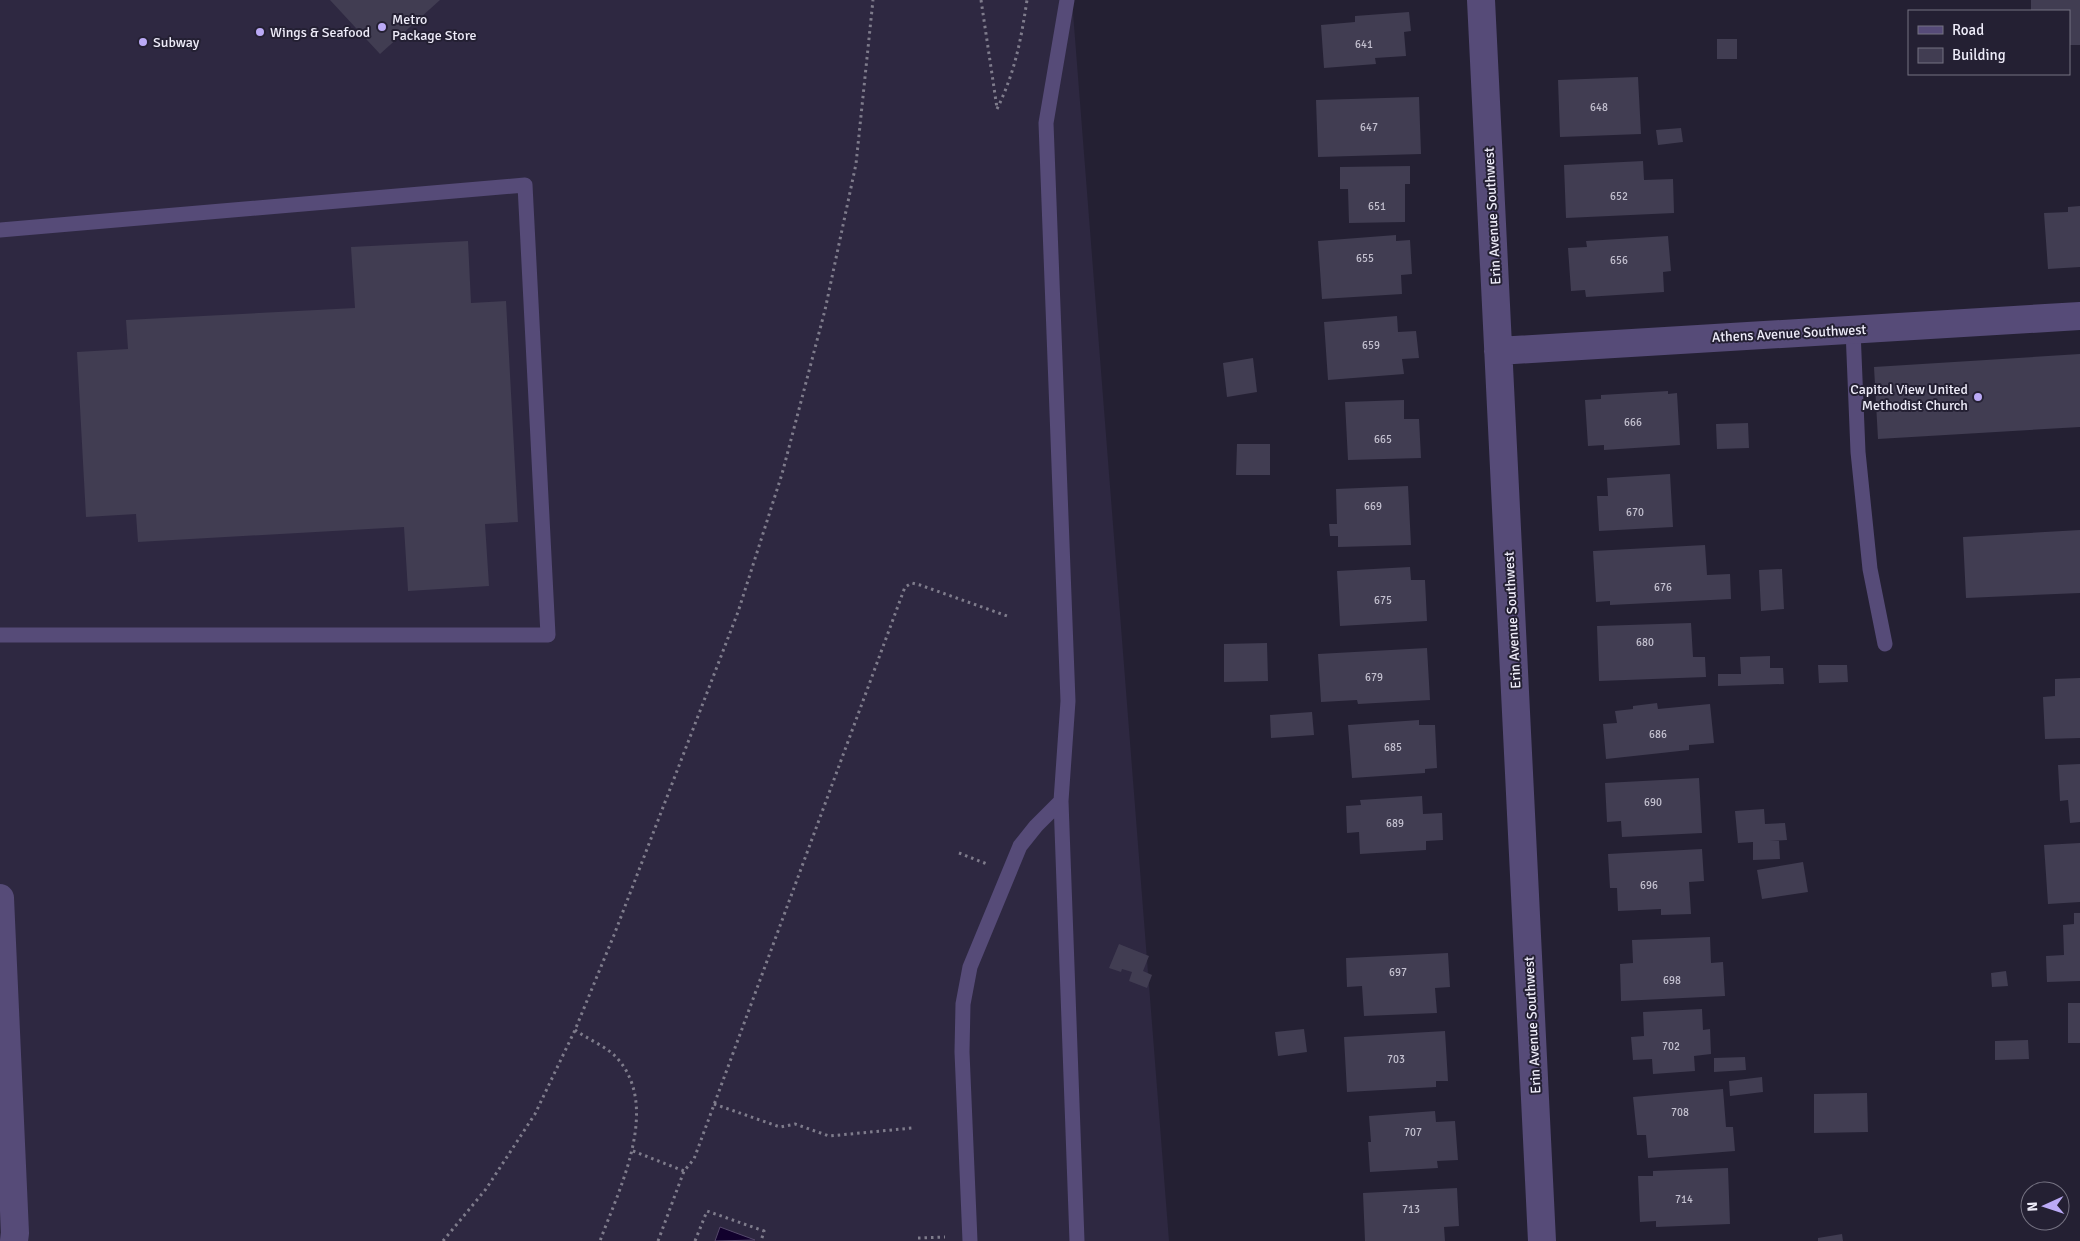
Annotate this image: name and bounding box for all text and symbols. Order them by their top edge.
legend [1908,10,2070,75]
place label: Metro Package Store [392,11,477,44]
marker: Metro Package Store [376,21,388,33]
text: Road [1952,21,1984,39]
place label: Wings & Seafood [270,24,370,41]
marker: Wings & Seafood [254,26,266,38]
place label: Subway [153,34,200,51]
marker: Subway [137,36,149,48]
house number: 641 [1355,38,1373,51]
text: Building [1952,46,2006,64]
house number: 648 [1590,101,1608,114]
house number: 647 [1360,121,1378,134]
street label: Erin Avenue Southwest [1480,147,1505,285]
house number: 652 [1610,190,1628,203]
house number: 651 [1368,200,1386,213]
house number: 655 [1356,252,1374,265]
house number: 656 [1610,254,1628,267]
street label: Athens Avenue Southwest [1711,321,1867,346]
house number: 659 [1362,339,1380,352]
place label: Capitol View United Methodist Church [1850,381,1968,414]
marker: Capitol View United Methodist Church [1972,391,1984,403]
house number: 666 [1624,416,1642,429]
house number: 665 [1374,433,1392,446]
house number: 669 [1364,500,1382,513]
house number: 670 [1626,506,1644,519]
street label: Erin Avenue Southwest [1500,551,1525,689]
house number: 676 [1654,581,1672,594]
house number: 675 [1374,594,1392,607]
house number: 680 [1636,636,1654,649]
house number: 679 [1365,671,1383,684]
house number: 686 [1649,728,1667,741]
house number: 685 [1384,741,1402,754]
house number: 690 [1644,796,1662,809]
house number: 689 [1386,817,1404,830]
house number: 696 [1640,879,1658,892]
street label: Erin Avenue Southwest [1520,956,1545,1094]
house number: 697 [1389,966,1407,979]
house number: 698 [1663,974,1681,987]
house number: 702 [1662,1040,1680,1053]
house number: 703 [1387,1053,1405,1066]
house number: 708 [1671,1106,1689,1119]
house number: 707 [1404,1126,1422,1139]
north arrow [2020,1181,2070,1231]
house number: 714 [1675,1193,1693,1206]
text: N [2024,1201,2041,1212]
house number: 713 [1402,1203,1420,1216]

